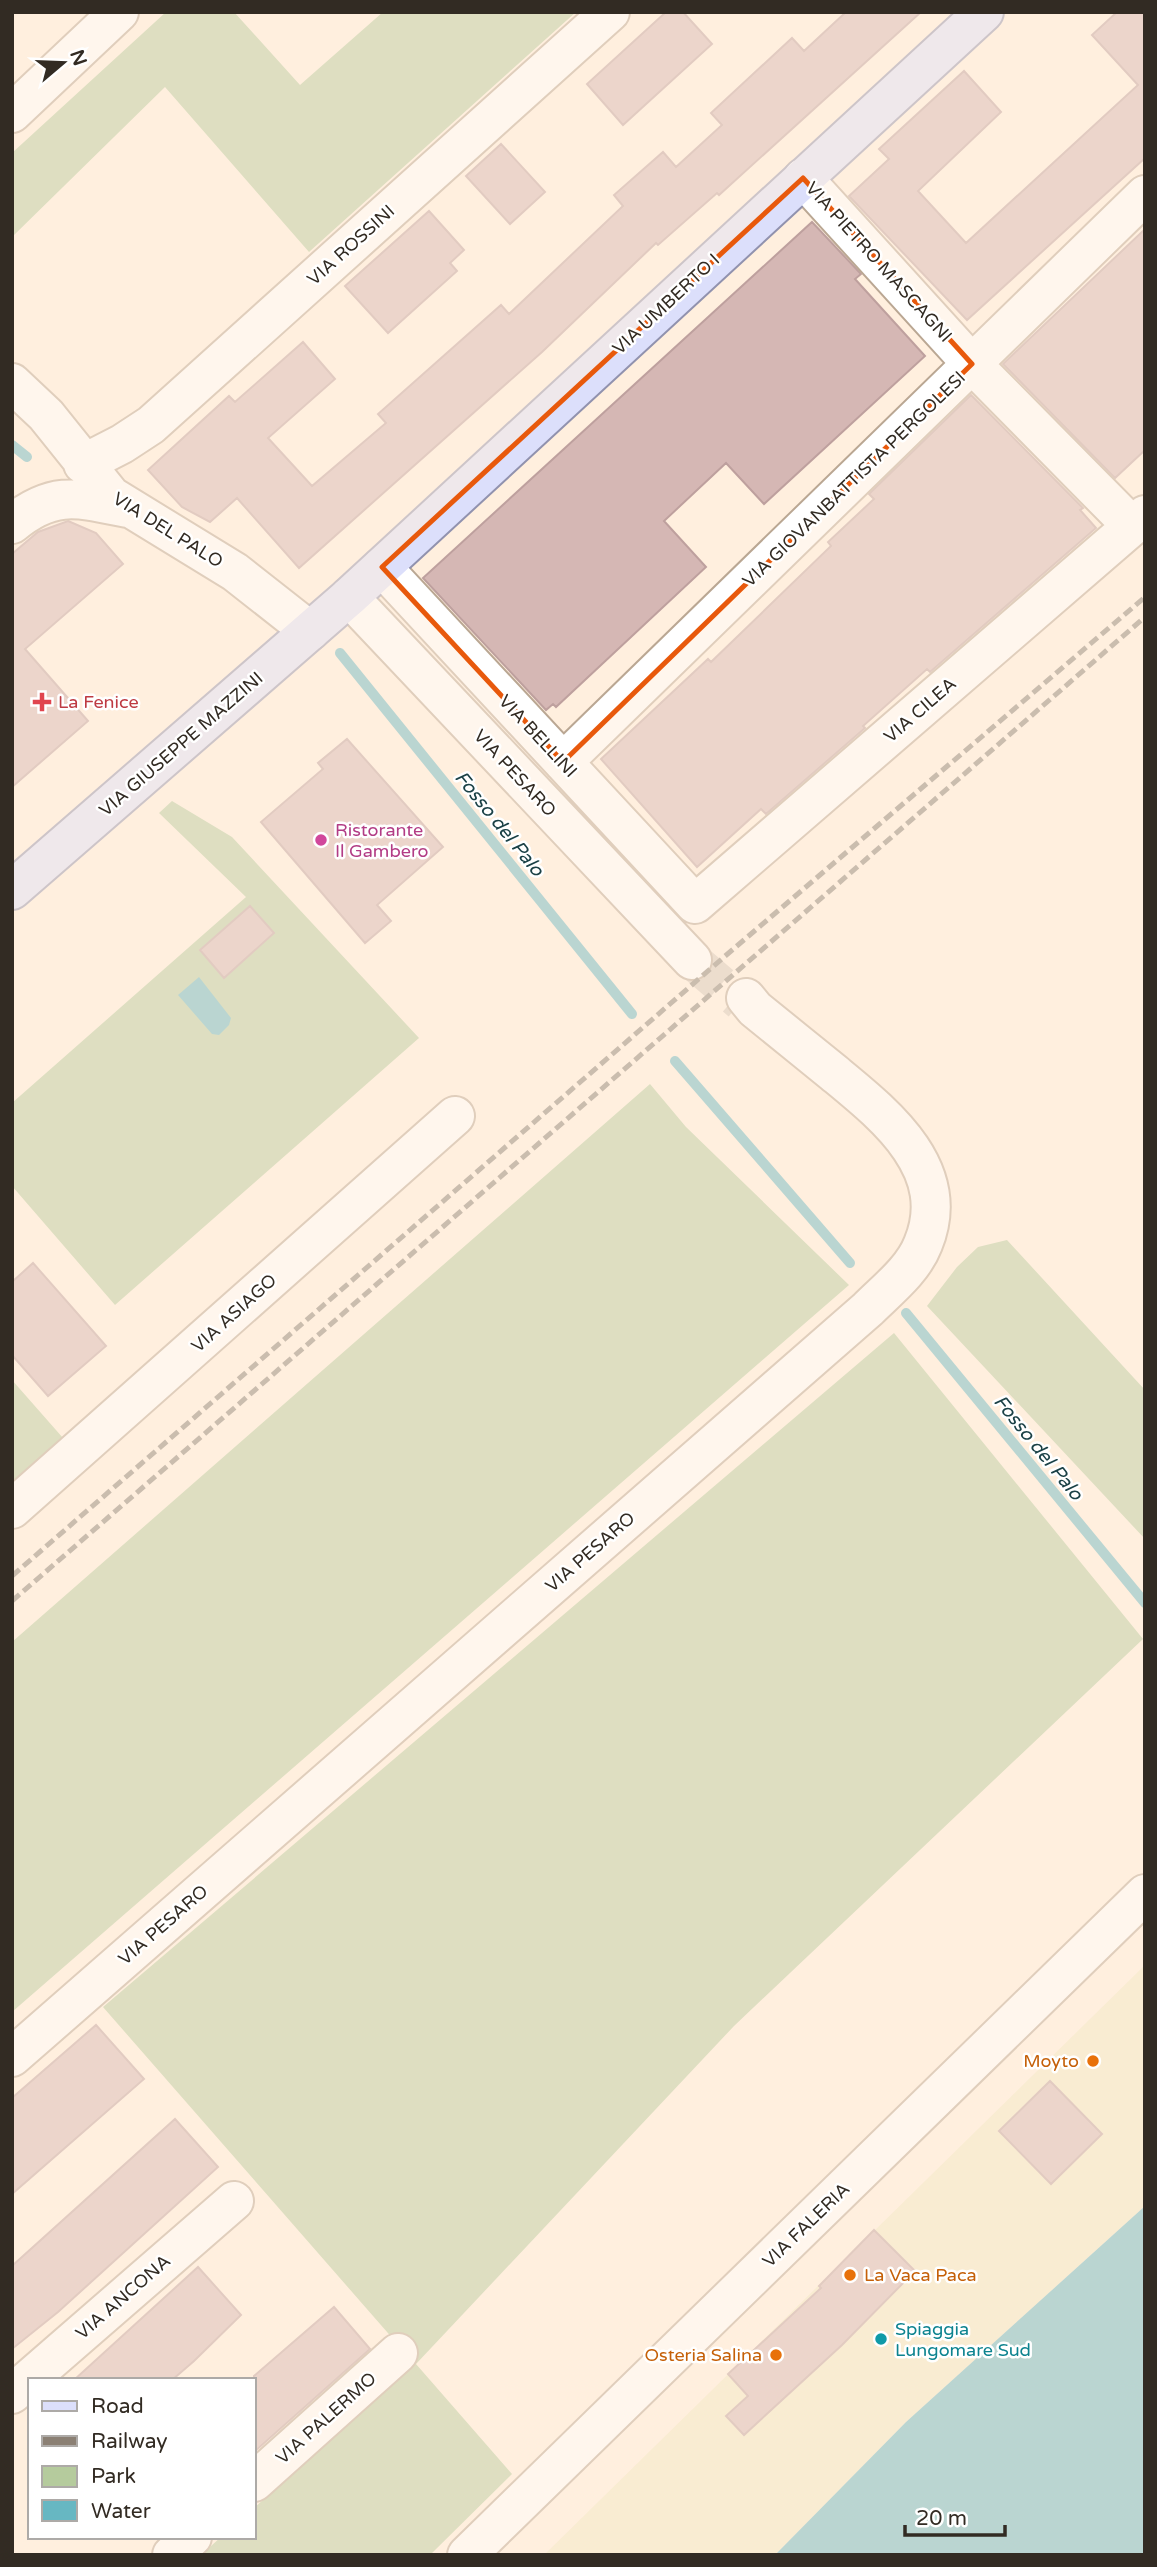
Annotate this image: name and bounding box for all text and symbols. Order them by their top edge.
north arrow [28,28,98,98]
text: N [65,47,91,69]
street label: VIA PIETRO MASCAGNI [801,177,957,347]
street label: VIA ROSSINI [303,200,399,290]
street label: VIA UMBERTO I [608,249,724,359]
street label: VIA GIOVANBATTISTA PERGOLESI [738,366,970,592]
street label: VIA DEL PALO [109,487,227,573]
street label: VIA GIUSEPPE MAZZINI [95,667,267,821]
street label: VIA CILEA [879,673,961,747]
street label: VIA BELLINI [494,690,582,782]
place label: La Fenice [58,691,139,713]
marker: La Fenice [32,692,52,712]
street label: VIA PESARO [469,725,561,821]
water label: Fosso del Palo [450,767,549,882]
place label: Ristorante Il Gambero [335,819,429,862]
marker: Ristorante Il Gambero [313,832,329,848]
street label: VIA ASIAGO [187,1269,281,1357]
water label: Fosso del Palo [989,1391,1088,1506]
street label: VIA PESARO [541,1507,639,1597]
street label: VIA PESARO [114,1880,212,1970]
place label: Moyto [1023,2050,1079,2072]
marker: Moyto [1085,2053,1101,2069]
street label: VIA FALERIA [758,2178,854,2272]
street label: VIA ANCONA [71,2250,175,2344]
place label: La Vaca Paca [864,2264,977,2286]
marker: La Vaca Paca [842,2267,858,2283]
place label: Spiaggia Lungomare Sud [895,2318,1031,2361]
marker: Spiaggia Lungomare Sud [873,2331,889,2347]
place label: Osteria Salina [645,2344,762,2366]
marker: Osteria Salina [768,2347,784,2363]
street label: VIA PALERMO [271,2367,381,2469]
legend [28,2378,256,2539]
text: Road [91,2394,144,2419]
text: Railway [91,2429,168,2454]
text: Park [91,2464,136,2489]
scale bar [905,2494,1005,2538]
text: Water [91,2499,151,2524]
text: 20 m [916,2506,967,2531]

